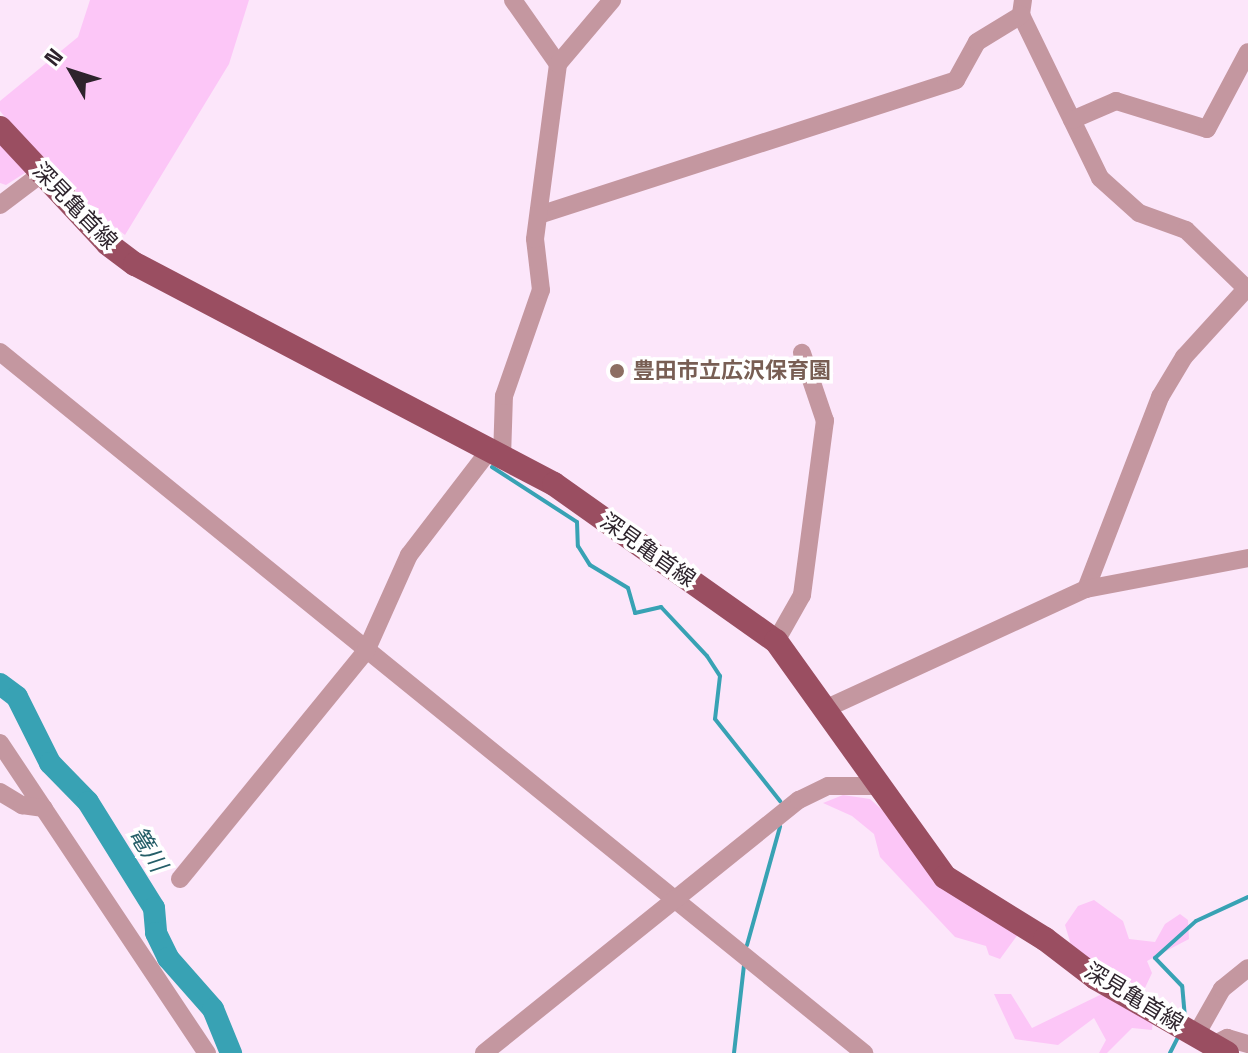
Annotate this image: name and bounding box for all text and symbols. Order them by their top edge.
north arrow [32,32,112,112]
text: N [38,42,69,71]
street label: 深見亀首線 [27,157,123,255]
place label: 豊田市立広沢保育園 [633,358,831,384]
marker: 豊田市立広沢保育園 [608,362,626,380]
street label: 深見亀首線 [595,508,701,592]
water label: 篭川 [123,821,173,877]
street label: 深見亀首線 [1080,957,1188,1037]

